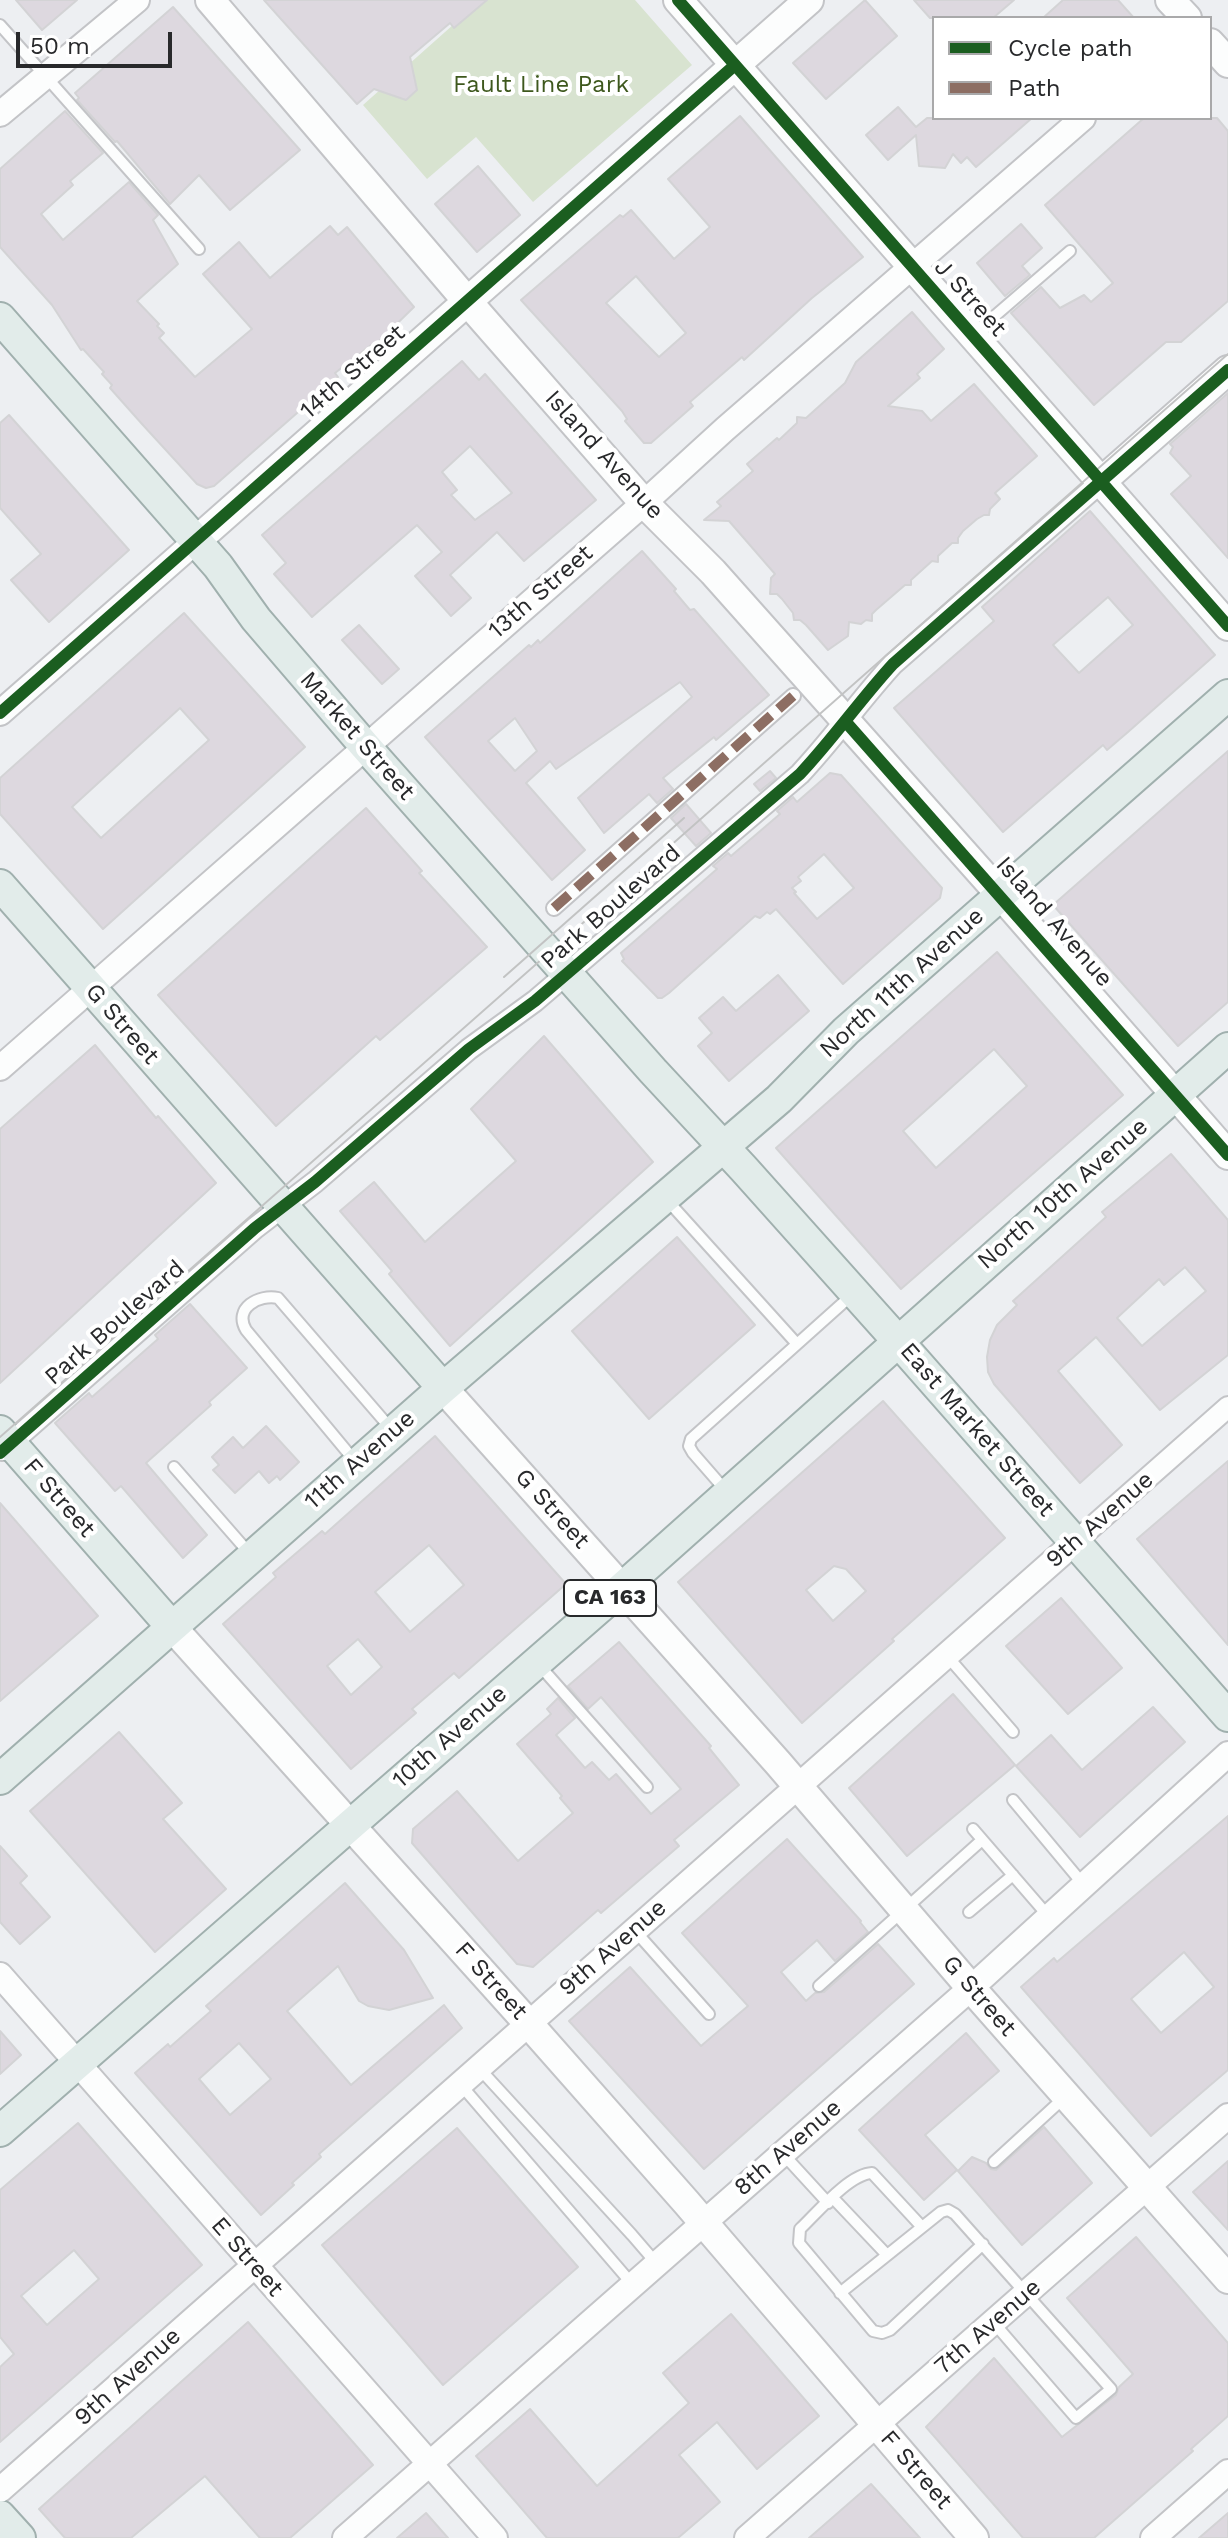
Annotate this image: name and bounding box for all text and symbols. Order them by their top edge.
scale bar [20,16,176,66]
legend [932,16,1212,120]
text: 50 m [30,32,90,60]
text: Cycle path [1008,34,1133,62]
park label: Fault Line Park [453,71,629,99]
text: Path [1008,74,1061,102]
street label: J Street [928,253,1012,343]
street label: 14th Street [295,319,411,425]
street label: Island Avenue [539,385,669,525]
street label: 13th Street [483,539,599,645]
street label: Market Street [293,666,421,806]
street label: Park Boulevard [535,838,687,976]
street label: Island Avenue [990,851,1118,993]
street label: North 11th Avenue [814,902,990,1064]
street label: G Street [79,978,165,1070]
street label: North 10th Avenue [972,1112,1154,1276]
street label: Park Boulevard [39,1254,191,1392]
street label: East Market Street [894,1337,1060,1523]
street label: 11th Avenue [299,1404,421,1516]
street label: F Street [17,1453,101,1543]
street label: G Street [509,1463,595,1555]
street label: 9th Avenue [1040,1466,1160,1574]
road number: CA 163 [564,1580,656,1616]
street label: 10th Avenue [387,1679,513,1795]
street label: 9th Avenue [553,1894,673,2002]
street label: F Street [448,1936,534,2026]
street label: G Street [936,1950,1022,2042]
street label: 8th Avenue [728,2094,848,2202]
street label: E Street [205,2211,289,2303]
street label: 7th Avenue [929,2273,1047,2381]
street label: 9th Avenue [69,2322,187,2432]
street label: F Street [874,2425,958,2515]

